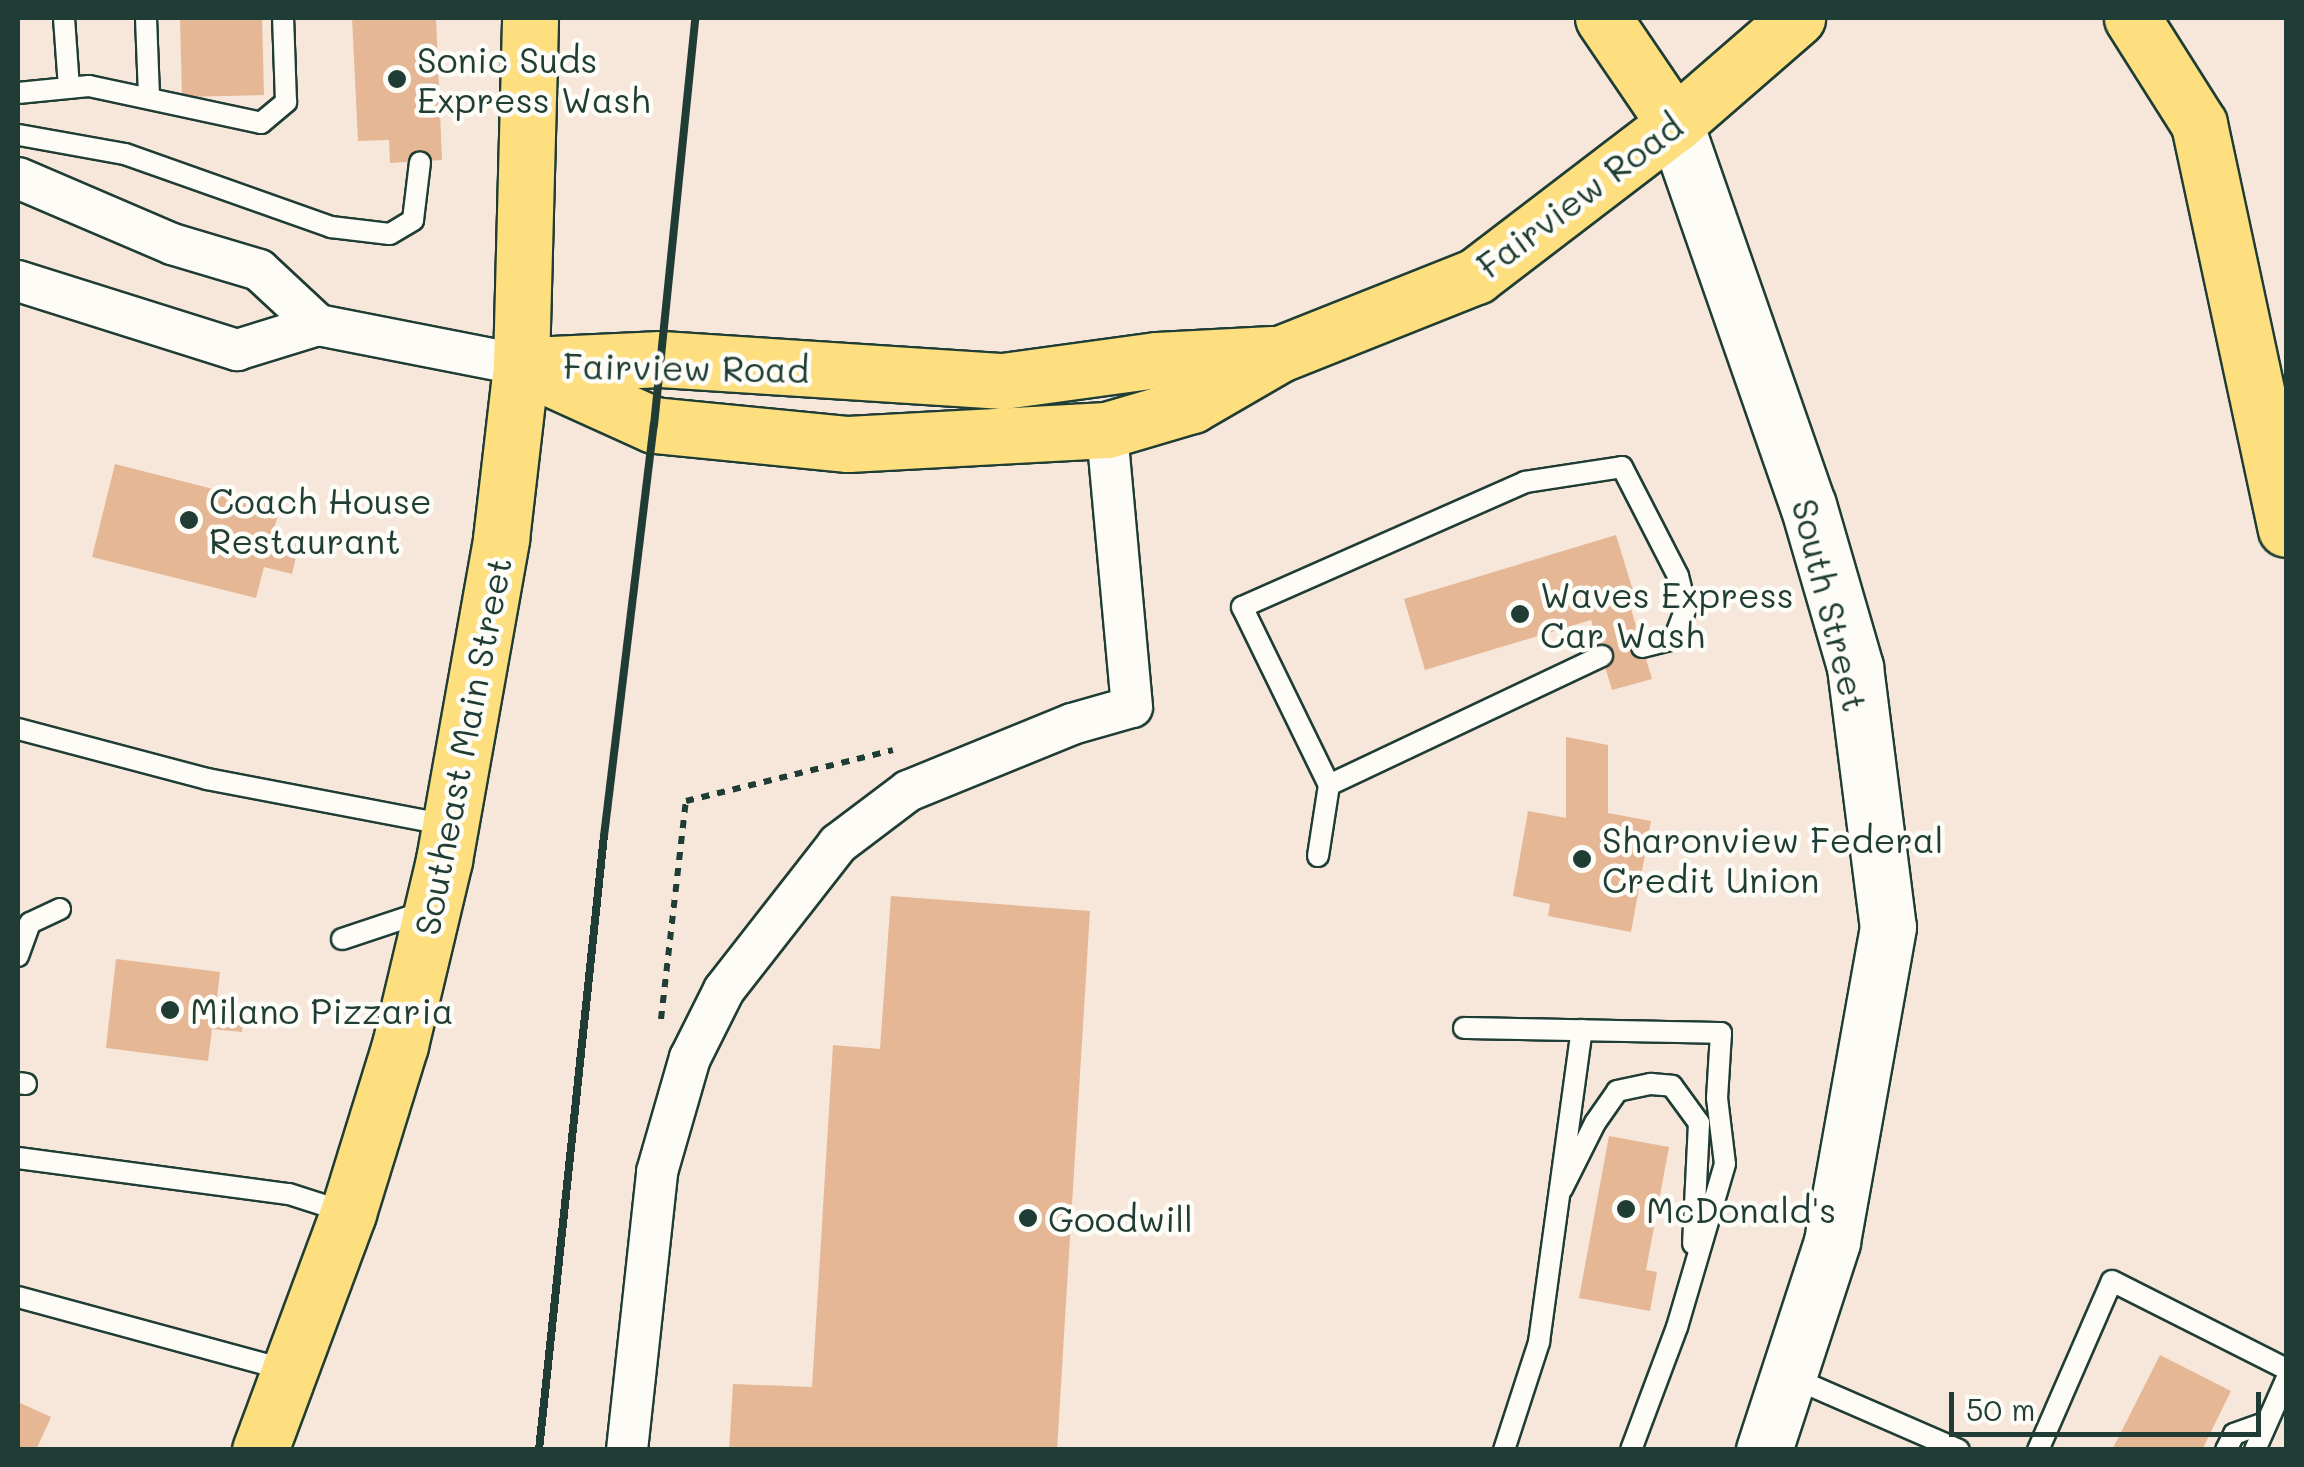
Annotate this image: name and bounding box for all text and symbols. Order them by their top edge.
place label: Sonic Suds Express Wash [417,38,650,120]
marker: Sonic Suds Express Wash [386,68,408,90]
street label: Fairview Road [1468,104,1690,286]
street label: Fairview Road [563,344,809,390]
place label: Coach House Restaurant [209,479,432,561]
street label: South Street [1784,494,1878,716]
marker: Coach House Restaurant [178,509,200,531]
street label: Southeast Main Street [405,553,519,939]
place label: Waves Express Car Wash [1540,573,1794,655]
marker: Waves Express Car Wash [1509,603,1531,625]
place label: Sharonview Federal Credit Union [1602,818,1943,900]
marker: Sharonview Federal Credit Union [1571,848,1593,870]
place label: Milano Pizzaria [190,989,453,1031]
marker: Milano Pizzaria [159,999,181,1021]
place label: McDonald's [1646,1188,1836,1230]
place label: Goodwill [1048,1197,1193,1239]
marker: McDonald's [1615,1198,1637,1220]
marker: Goodwill [1017,1207,1039,1229]
scale bar [1954,1372,2266,1434]
text: 50 m [1966,1389,2036,1429]

